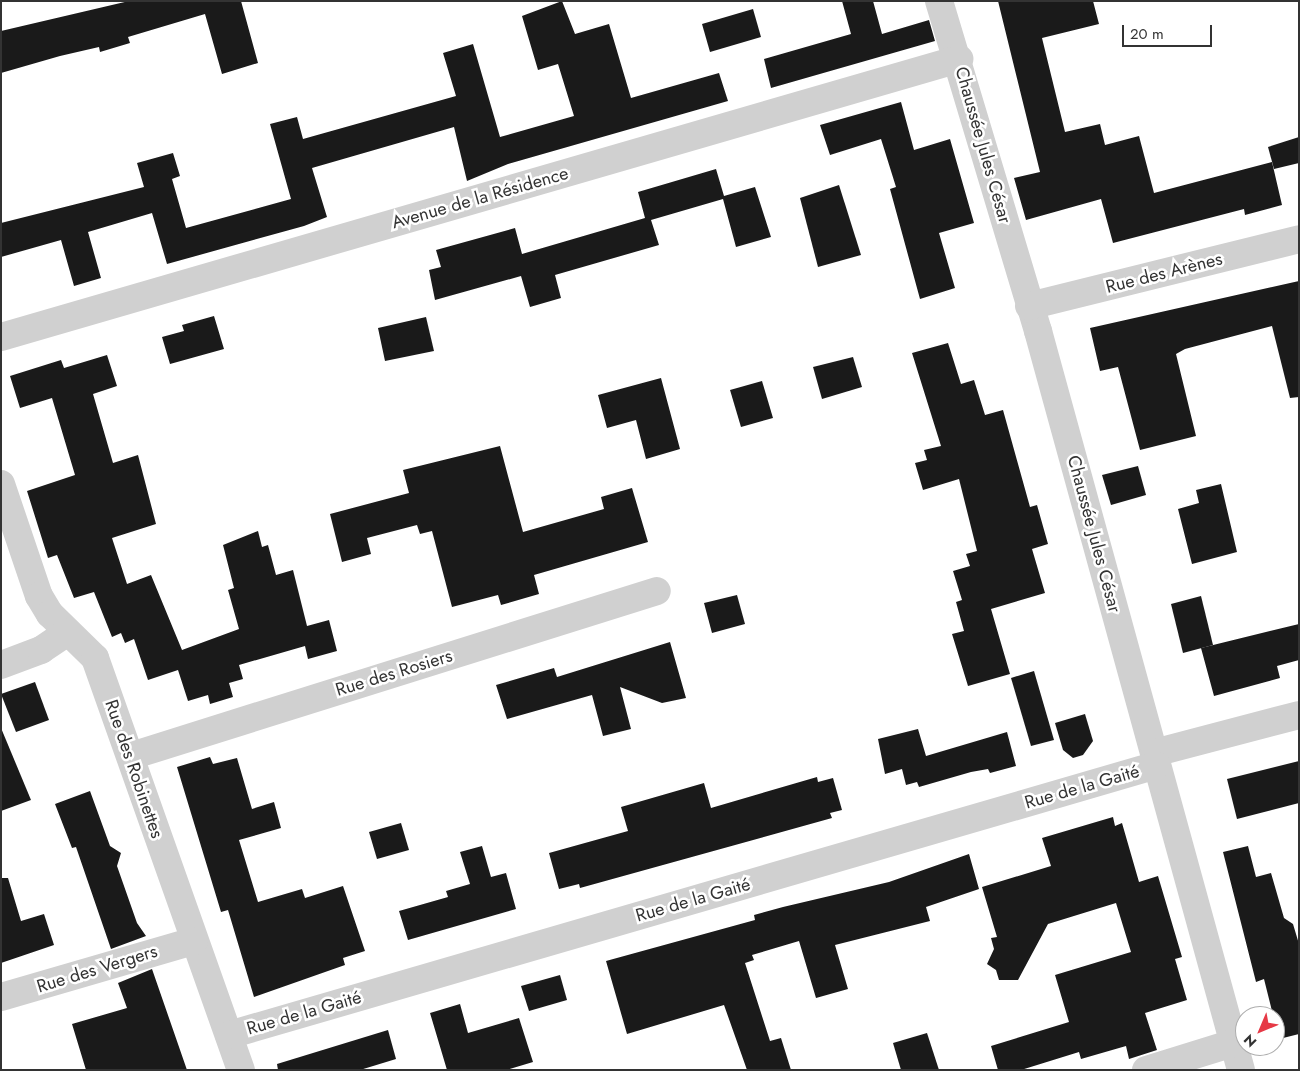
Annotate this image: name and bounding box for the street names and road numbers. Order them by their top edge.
street label: Chaussée Jules César [950,64,1016,226]
street label: Avenue de la Résidence [389,162,571,234]
street label: Rue des Arènes [1103,248,1225,298]
street label: Chaussée Jules César [1063,453,1125,615]
street label: Rue des Rosiers [333,645,455,701]
street label: Rue des Robinettes [100,697,168,841]
street label: Rue de la Gaité [1022,760,1142,814]
street label: Rue de la Gaité [633,873,753,927]
street label: Rue des Vergers [34,940,160,998]
street label: Rue de la Gaité [244,986,364,1040]

